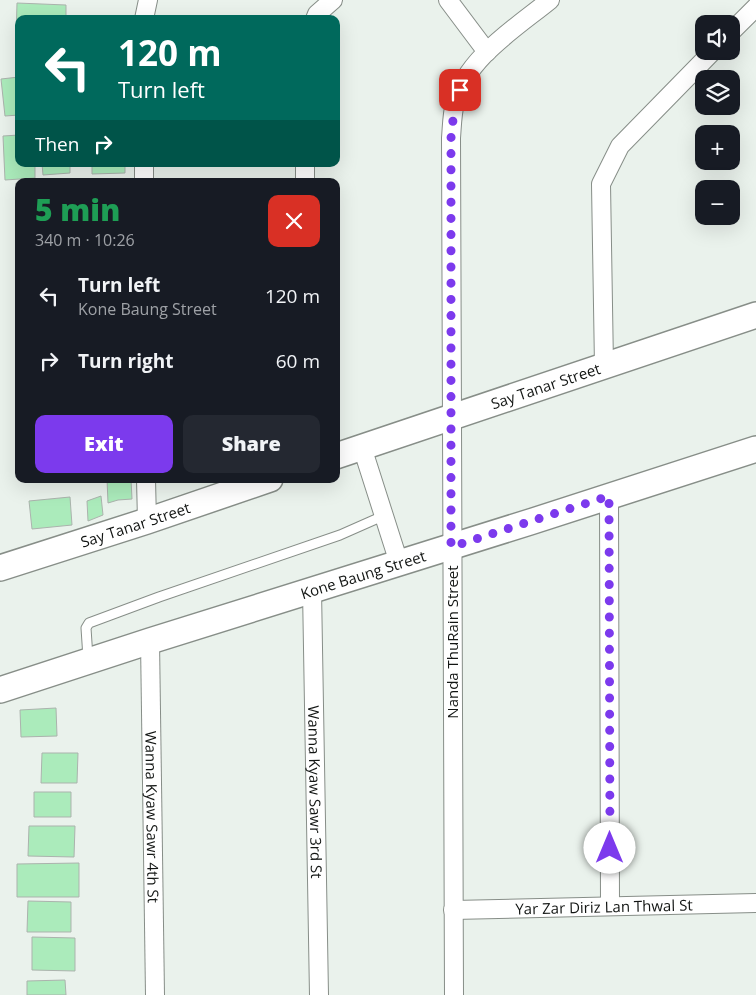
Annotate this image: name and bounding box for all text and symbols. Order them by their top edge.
map controls [695,15,740,225]
button: sound [695,15,740,60]
text: 120 m [118,29,222,76]
icon: left [35,35,100,100]
pin [439,69,481,111]
button: layers [695,70,740,115]
text: Turn left [118,74,205,104]
icon: arrive [446,76,474,104]
button: + [695,125,740,170]
icon: right [89,130,117,158]
text: Then [35,131,79,157]
button: − [695,180,740,225]
text: 5 min [35,189,120,230]
button: close [268,195,320,247]
text: 340 m · 10:26 [35,229,135,251]
text: Turn left [78,272,160,298]
icon: left [35,282,63,310]
text: 120 m [265,283,320,309]
text: Kone Baung Street [78,298,217,320]
icon: right [35,347,63,375]
text: Turn right [78,348,173,374]
text: 60 m [276,348,320,374]
street label: Say Tanar Street [488,358,603,413]
button: Exit [35,415,173,473]
button: Share [183,415,320,473]
street label: Say Tanar Street [78,497,193,552]
street label: Kone Baung Street [298,545,428,603]
street label: Nanda ThuRain Street [442,565,462,719]
street label: Wanna Kyaw Sawr 3rd St [304,705,327,879]
street label: Wanna Kyaw Sawr 4th St [141,731,164,903]
position arrow [583,821,635,873]
street label: Yar Zar Diriz Lan Thwal St [515,894,693,919]

